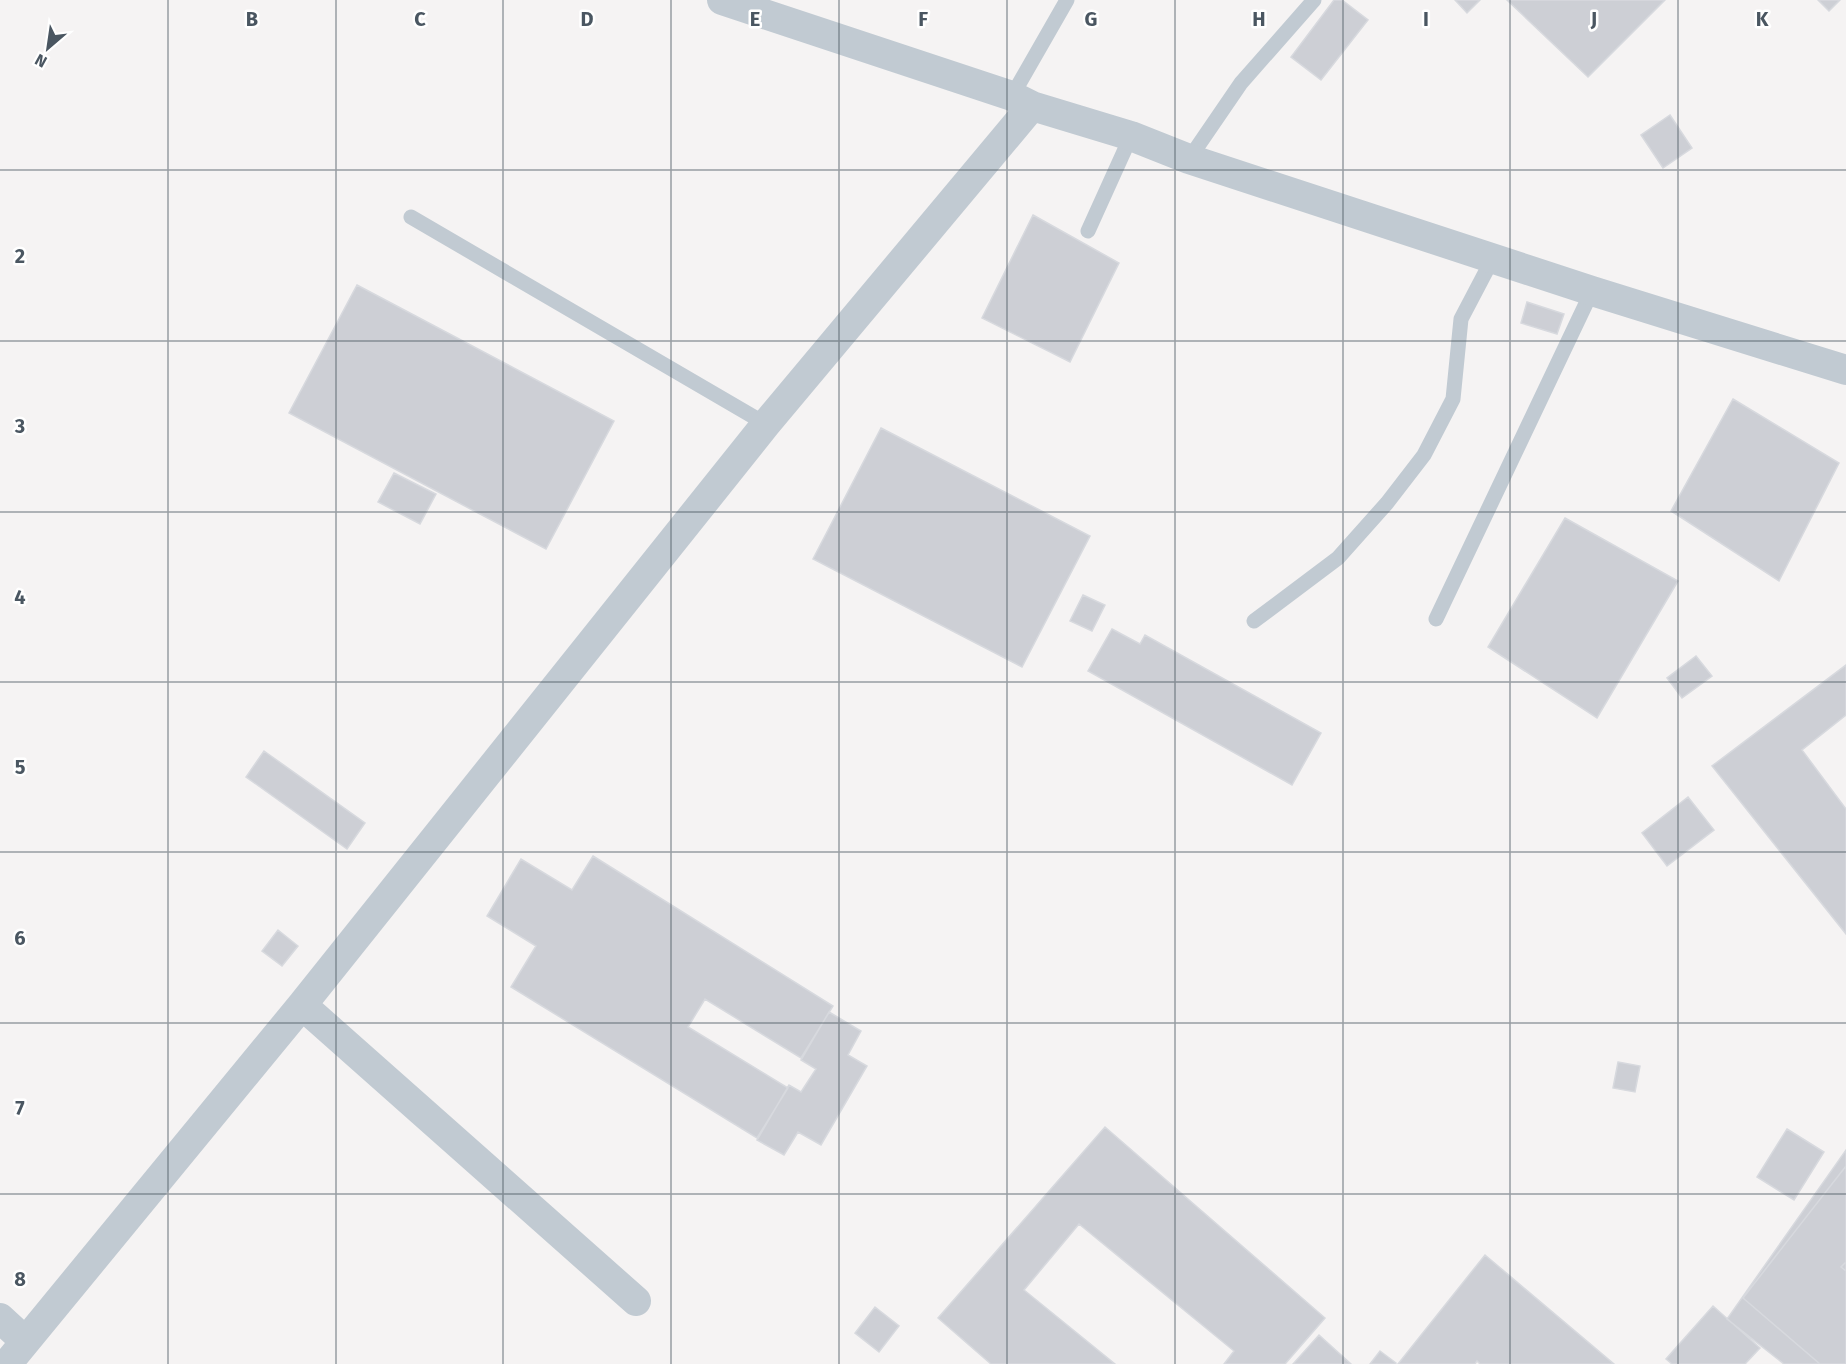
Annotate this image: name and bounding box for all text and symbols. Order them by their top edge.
text: B [246,7,258,31]
text: C [414,7,426,31]
text: D [580,7,594,31]
text: E [750,7,760,31]
text: F [918,7,928,31]
text: G [1085,7,1097,31]
text: H [1252,7,1266,31]
text: I [1423,7,1429,31]
text: J [1590,7,1597,31]
text: K [1756,7,1769,31]
north arrow [18,18,78,78]
text: N [32,50,50,72]
text: 2 [15,244,25,268]
text: 3 [14,414,25,438]
text: 4 [14,585,26,609]
text: 5 [15,755,26,779]
text: 6 [14,926,26,950]
text: 7 [15,1096,25,1120]
text: 8 [14,1267,26,1291]

